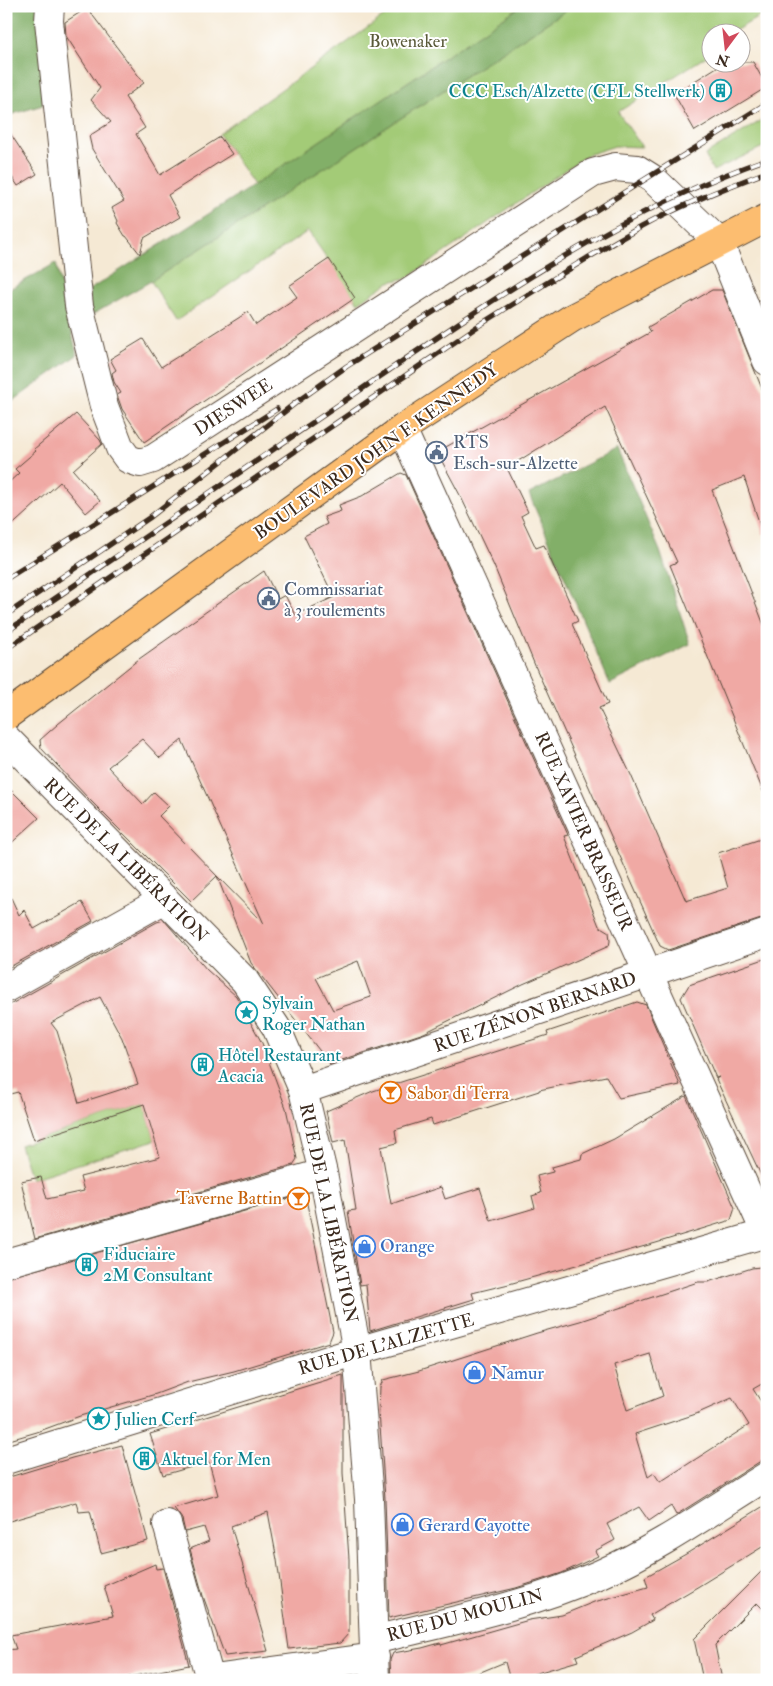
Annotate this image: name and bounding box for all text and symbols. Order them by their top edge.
north arrow [700,22,750,72]
park label: Bowenaker [369,30,447,53]
text: N [714,50,732,70]
building icon: CCC Esch/Alzette (CFL Stellwerk) [709,79,733,103]
place label: CCC Esch/Alzette (CFL Stellwerk) [449,80,705,103]
street label: BOULEVARD JOHN F. KENNEDY [250,358,503,545]
street label: DIESWEE [190,374,277,441]
place label: RTS Esch-sur-Alzette [453,431,578,475]
public building icon: RTS Esch-sur-Alzette [425,440,449,464]
place label: Commissariat à 3 roulements [284,578,385,622]
public building icon: Commissariat à 3 roulements [256,587,280,611]
street label: RUE XAVIER BRASSEUR [529,728,638,935]
street label: RUE DE LA LIBÉRATION [38,773,213,948]
street label: RUE ZÉNON BERNARD [431,967,640,1058]
place label: Sylvain Roger Nathan [262,992,365,1036]
place icon: Sylvain Roger Nathan [234,1001,258,1025]
place label: Hôtel Restaurant Acacia [217,1044,341,1088]
building icon: Hôtel Restaurant Acacia [190,1053,214,1077]
bar icon: Sabor di Terra [379,1081,403,1105]
place label: Sabor di Terra [407,1082,510,1105]
street label: RUE DE LA LIBÉRATION [294,1101,363,1325]
bar icon: Taverne Battin [286,1186,310,1210]
place label: Taverne Battin [176,1187,282,1210]
shop icon: Orange [352,1234,376,1258]
place label: Orange [380,1235,435,1258]
place label: Fiduciaire 2M Consultant [103,1243,213,1287]
building icon: Fiduciaire 2M Consultant [75,1252,99,1276]
street label: RUE DE L'ALZETTE [296,1308,477,1381]
shop icon: Namur [463,1361,487,1385]
place label: Namur [491,1362,544,1385]
place icon: Julien Cerf [87,1407,111,1431]
place label: Julien Cerf [114,1408,198,1431]
building icon: Aktuel for Men [133,1447,157,1471]
place label: Aktuel for Men [160,1448,271,1471]
shop icon: Gerard Cayotte [390,1513,414,1537]
place label: Gerard Cayotte [418,1514,530,1537]
street label: RUE DU MOULIN [384,1584,546,1647]

